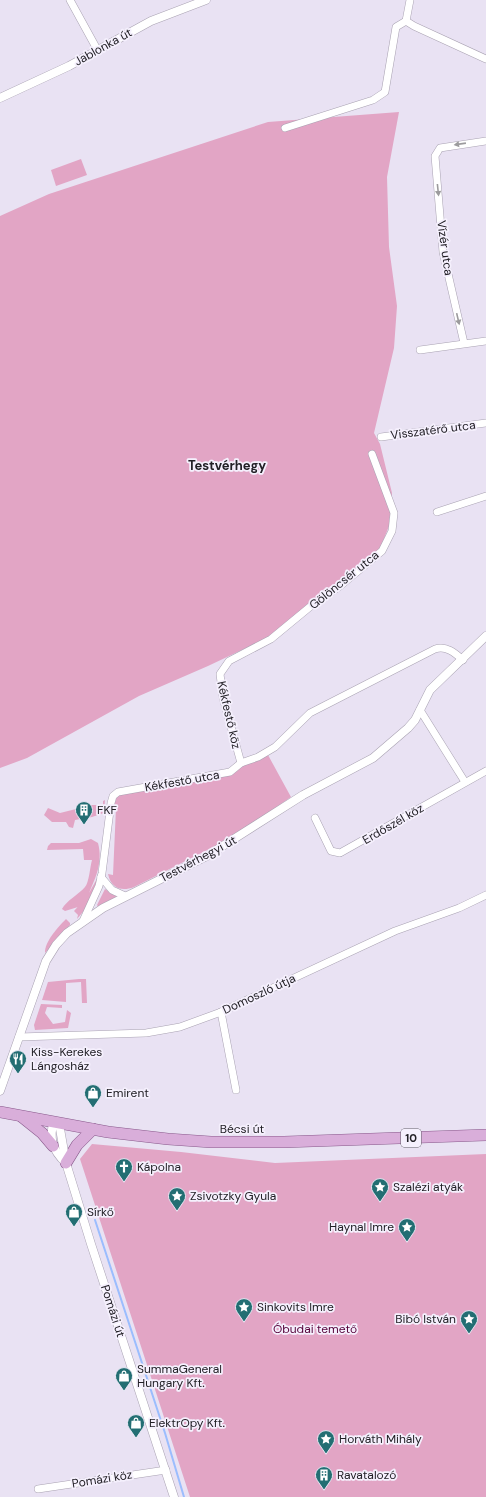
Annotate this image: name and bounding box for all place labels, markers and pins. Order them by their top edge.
building icon: FKF [74,800,94,825]
place label: FKF [97,802,117,818]
place label: Kiss-Kerekes Lángosház [31,1044,102,1074]
restaurant icon: Kiss-Kerekes Lángosház [8,1049,28,1074]
shop icon: Emirent [83,1083,103,1108]
place label: Emirent [106,1085,149,1101]
church icon: Kápolna [114,1157,134,1182]
place label: Kápolna [137,1159,181,1175]
place icon: Szalézi atyák [370,1177,390,1202]
place label: Szalézi atyák [393,1179,463,1195]
place icon: Zsivotzky Gyula [167,1186,187,1211]
place label: Zsivotzky Gyula [190,1188,276,1204]
shop icon: Sírkő [64,1202,84,1227]
place label: Sírkő [87,1204,114,1220]
place icon: Haynal Imre [397,1217,417,1242]
place label: Haynal Imre [329,1219,394,1235]
place icon: Sinkovits Imre [234,1297,254,1322]
place label: Sinkovits Imre [257,1299,334,1315]
place icon: Bibó István [459,1309,479,1334]
place label: Bibó István [395,1311,456,1327]
place label: SummaGeneral Hungary Kft. [137,1361,222,1391]
shop icon: SummaGeneral Hungary Kft. [114,1366,134,1391]
shop icon: ElektrOpy Kft. [126,1413,146,1438]
place label: ElektrOpy Kft. [149,1415,225,1431]
place icon: Horváth Mihály [316,1429,336,1454]
place label: Horváth Mihály [339,1431,422,1447]
building icon: Ravatalozó [314,1465,334,1490]
place label: Ravatalozó [337,1467,396,1483]

